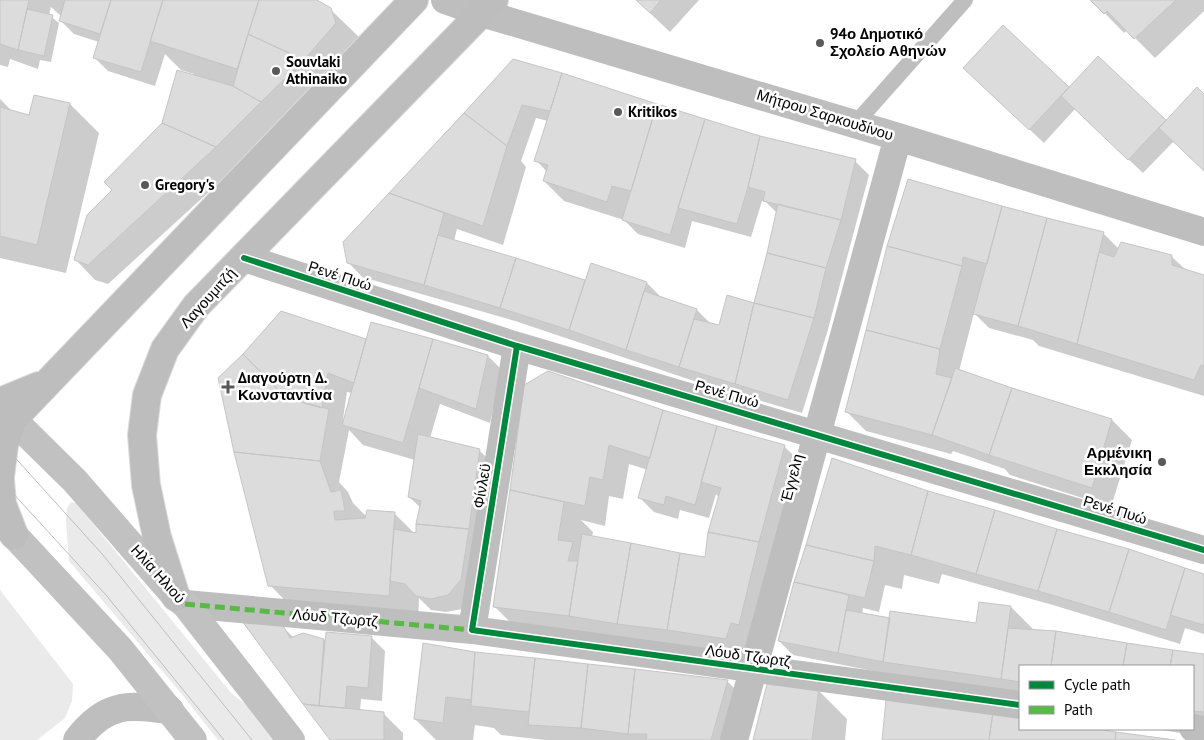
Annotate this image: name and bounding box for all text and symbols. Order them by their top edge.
place label: 94ο Δημοτικό Σχολείο Αθηνών [830,24,946,60]
marker: 94ο Δημοτικό Σχολείο Αθηνών [814,37,826,49]
place label: Souvlaki Athinaiko [286,52,347,88]
marker: Souvlaki Athinaiko [270,65,282,77]
street label: Μήτρου Σαρκουδίνου [755,85,896,144]
place label: Kritikos [628,102,677,121]
marker: Kritikos [612,106,624,118]
place label: Gregory's [155,175,215,194]
marker: Gregory's [139,179,151,191]
street label: Ρενέ Πυώ [306,256,375,295]
street label: Λαγουμιτζή [176,264,240,332]
place label: Διαγούρτη Δ. Κωνσταντίνα [238,368,333,404]
street label: Ρενέ Πυώ [693,375,762,412]
marker: Διαγούρτη Δ. Κωνσταντίνα [222,381,234,393]
place label: Αρμένικη Εκκλησία [1084,443,1153,479]
street label: Έγγελη [776,452,807,505]
marker: Αρμένικη Εκκλησία [1156,456,1168,468]
street label: Φίνλεϋ [469,462,494,510]
street label: Ρενέ Πυώ [1081,491,1150,528]
street label: Ηλία Ηλιού [127,540,190,607]
street label: Λόυδ Τζωρτζ [291,604,379,631]
street label: Λόυδ Τζωρτζ [704,640,792,671]
legend [1019,665,1194,730]
text: Cycle path [1064,675,1130,694]
text: Path [1064,700,1093,719]

